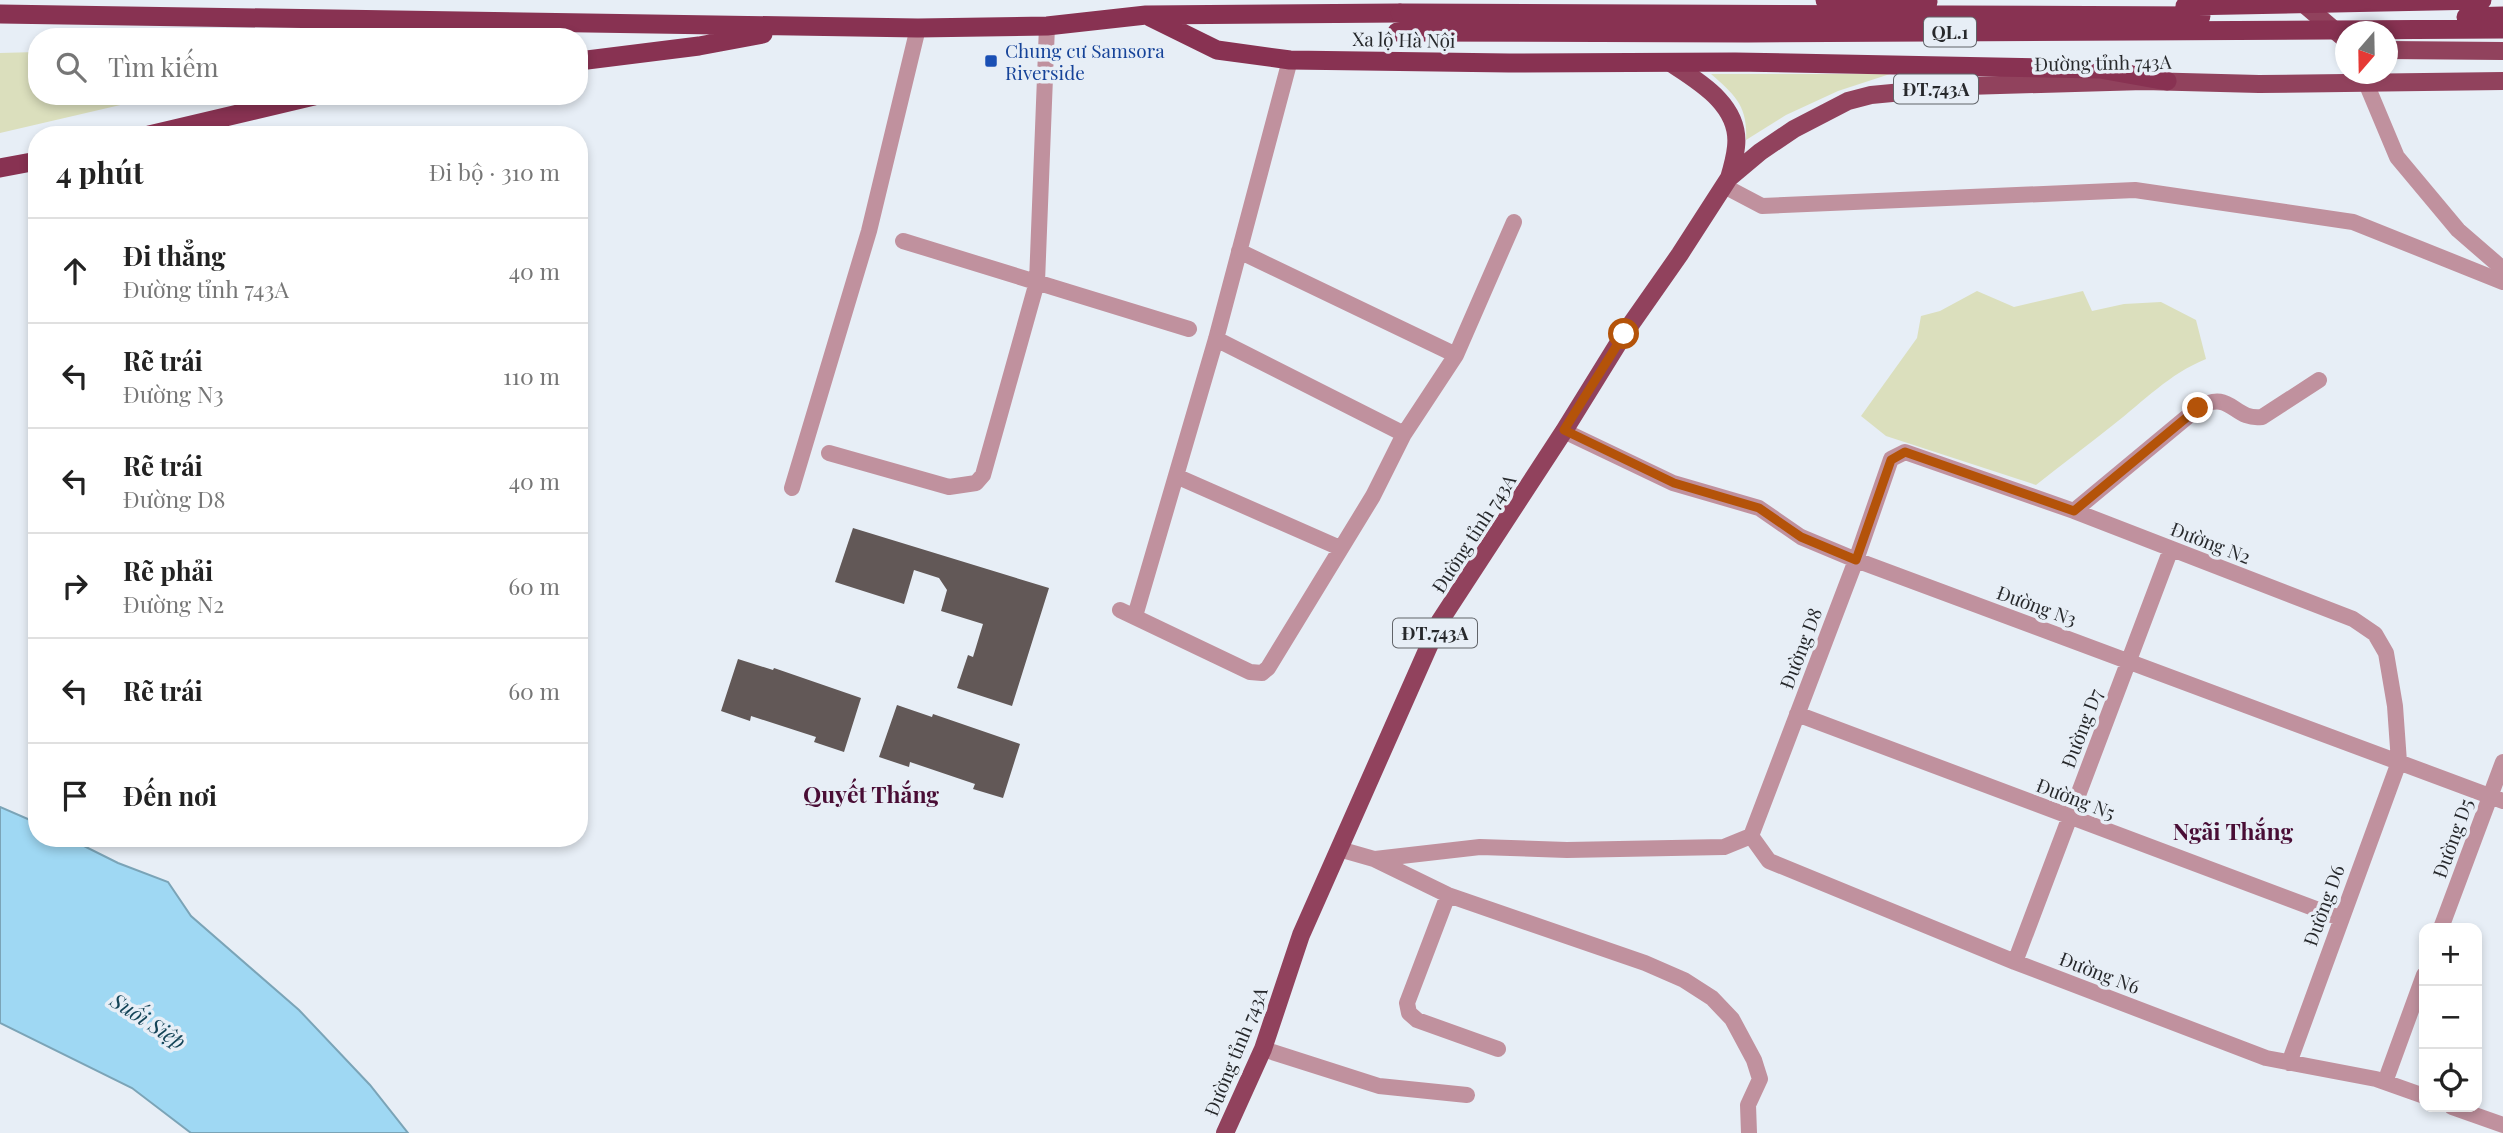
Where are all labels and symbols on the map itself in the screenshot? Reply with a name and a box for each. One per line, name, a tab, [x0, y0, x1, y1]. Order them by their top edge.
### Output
road number: QL.1	[1924, 17, 1976, 46]
north arrow	[2335, 21, 2398, 84]
street label: Xa lộ Hà Nội	[1352, 25, 1456, 53]
place label: Chung cư Samsora Riverside	[1005, 37, 1165, 85]
street label: Đường tỉnh 743A	[2034, 48, 2173, 76]
marker: Chung cư Samsora Riverside	[983, 53, 999, 69]
road number: ĐT.743A	[1894, 74, 1978, 104]
route start	[1608, 318, 1639, 349]
route end	[2182, 392, 2213, 423]
street label: Đường tỉnh 743A	[1425, 468, 1522, 598]
street label: Đường N2	[2167, 515, 2255, 569]
street label: Đường N3	[1994, 579, 2080, 631]
street label: Đường D8	[1773, 604, 1827, 692]
road number: ĐT.743A	[1393, 618, 1477, 648]
street label: Đường D7	[2054, 685, 2108, 771]
street label: Đường N5	[2033, 771, 2119, 825]
district label: Quyết Thắng	[803, 778, 939, 809]
street label: Đường D5	[2426, 795, 2478, 881]
district label: Ngãi Thắng	[2173, 815, 2293, 846]
street label: Đường D6	[2296, 861, 2350, 949]
street label: Đường N6	[2056, 945, 2144, 999]
street label: Đường tỉnh 743A	[1197, 982, 1273, 1119]
water label: Suối Siệp	[105, 985, 192, 1055]

